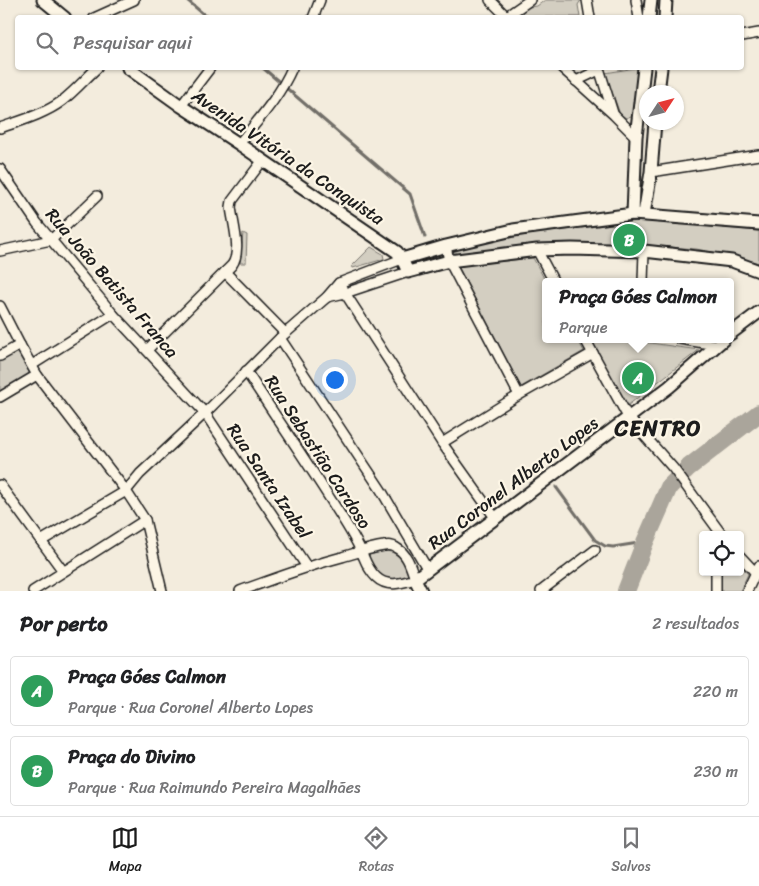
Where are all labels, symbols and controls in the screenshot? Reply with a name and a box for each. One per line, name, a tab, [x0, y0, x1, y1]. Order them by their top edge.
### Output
search box	[15, 15, 744, 70]
text: Pesquisar aqui	[73, 26, 192, 59]
icon: search	[33, 29, 61, 57]
street label: Avenida Vitória da Conquista	[184, 80, 392, 234]
north arrow	[639, 85, 684, 130]
street label: Rua João Batista Franca	[37, 200, 187, 366]
pin: B	[613, 221, 645, 259]
popup	[542, 278, 734, 343]
text: Praça Góes Calmon	[559, 280, 717, 313]
text: Parque	[559, 313, 607, 342]
pin: A	[622, 359, 654, 397]
your location	[322, 367, 348, 393]
street label: Rua Sebastião Cardoso	[256, 368, 380, 536]
street label: Rua Coronel Alberto Lopes	[421, 408, 606, 558]
district label: CENTRO	[613, 409, 702, 448]
street label: Rua Santa Izabel	[218, 416, 320, 546]
map controls	[699, 531, 744, 576]
button: locate	[699, 531, 744, 576]
text: Por perto	[20, 605, 108, 643]
text: 2 resultados	[652, 609, 739, 638]
text: Praça Góes Calmon	[68, 660, 226, 693]
text: A	[32, 677, 42, 706]
text: 220 m	[693, 677, 738, 706]
text: Parque · Rua Coronel Alberto Lopes	[68, 693, 313, 722]
text: Praça do Divino	[68, 740, 196, 773]
text: B	[32, 757, 42, 786]
text: 230 m	[693, 757, 738, 786]
text: Parque · Rua Raimundo Pereira Magalhães	[68, 773, 360, 802]
tab: Mapa	[109, 824, 142, 879]
tab: Rotas	[359, 824, 394, 879]
tab: Salvos	[611, 824, 650, 879]

